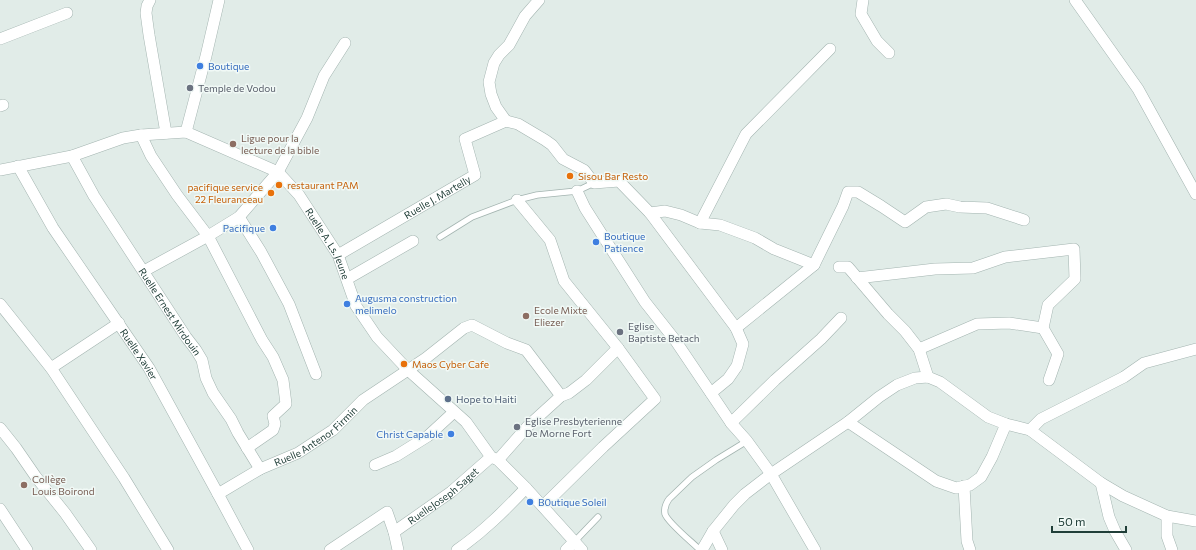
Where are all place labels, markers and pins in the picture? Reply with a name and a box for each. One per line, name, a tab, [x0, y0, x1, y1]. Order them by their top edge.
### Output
place label: Boutique	[208, 60, 249, 72]
marker: Boutique	[195, 61, 205, 71]
place label: Temple de Vodou	[198, 82, 276, 94]
marker: Temple de Vodou	[185, 83, 195, 93]
place label: Ligue pour la lecture de la bible	[241, 132, 319, 156]
marker: Ligue pour la lecture de la bible	[228, 139, 238, 149]
place label: Sisou Bar Resto	[578, 170, 648, 182]
marker: Sisou Bar Resto	[565, 171, 575, 181]
place label: restaurant PAM	[287, 179, 359, 191]
marker: restaurant PAM	[274, 180, 284, 190]
place label: pacifique service 22 Fleuranceau	[187, 181, 263, 205]
marker: pacifique service 22 Fleuranceau	[266, 188, 276, 198]
place label: Pacifique	[223, 222, 265, 234]
marker: Pacifique	[268, 223, 278, 233]
place label: Boutique Patience	[604, 230, 645, 254]
marker: Boutique Patience	[591, 237, 601, 247]
place label: Augusma construction melimelo	[355, 292, 457, 316]
marker: Augusma construction melimelo	[342, 299, 352, 309]
place label: Ecole Mixte Eliezer	[534, 304, 587, 328]
marker: Ecole Mixte Eliezer	[521, 311, 531, 321]
place label: Eglise Baptiste Betach	[628, 320, 700, 344]
marker: Eglise Baptiste Betach	[615, 327, 625, 337]
place label: Maos Cyber Cafe	[412, 358, 489, 370]
marker: Maos Cyber Cafe	[399, 359, 409, 369]
place label: Hope to Haiti	[456, 393, 516, 405]
marker: Hope to Haiti	[443, 394, 453, 404]
place label: Eglise Presbyterienne De Morne Fort	[525, 415, 622, 439]
marker: Eglise Presbyterienne De Morne Fort	[512, 422, 522, 432]
place label: Christ Capable	[376, 428, 443, 440]
marker: Christ Capable	[446, 429, 456, 439]
place label: Collège Louis Boirond	[32, 473, 95, 497]
marker: Collège Louis Boirond	[19, 480, 29, 490]
place label: B0utique Soleil	[538, 496, 607, 508]
marker: B0utique Soleil	[525, 497, 535, 507]

